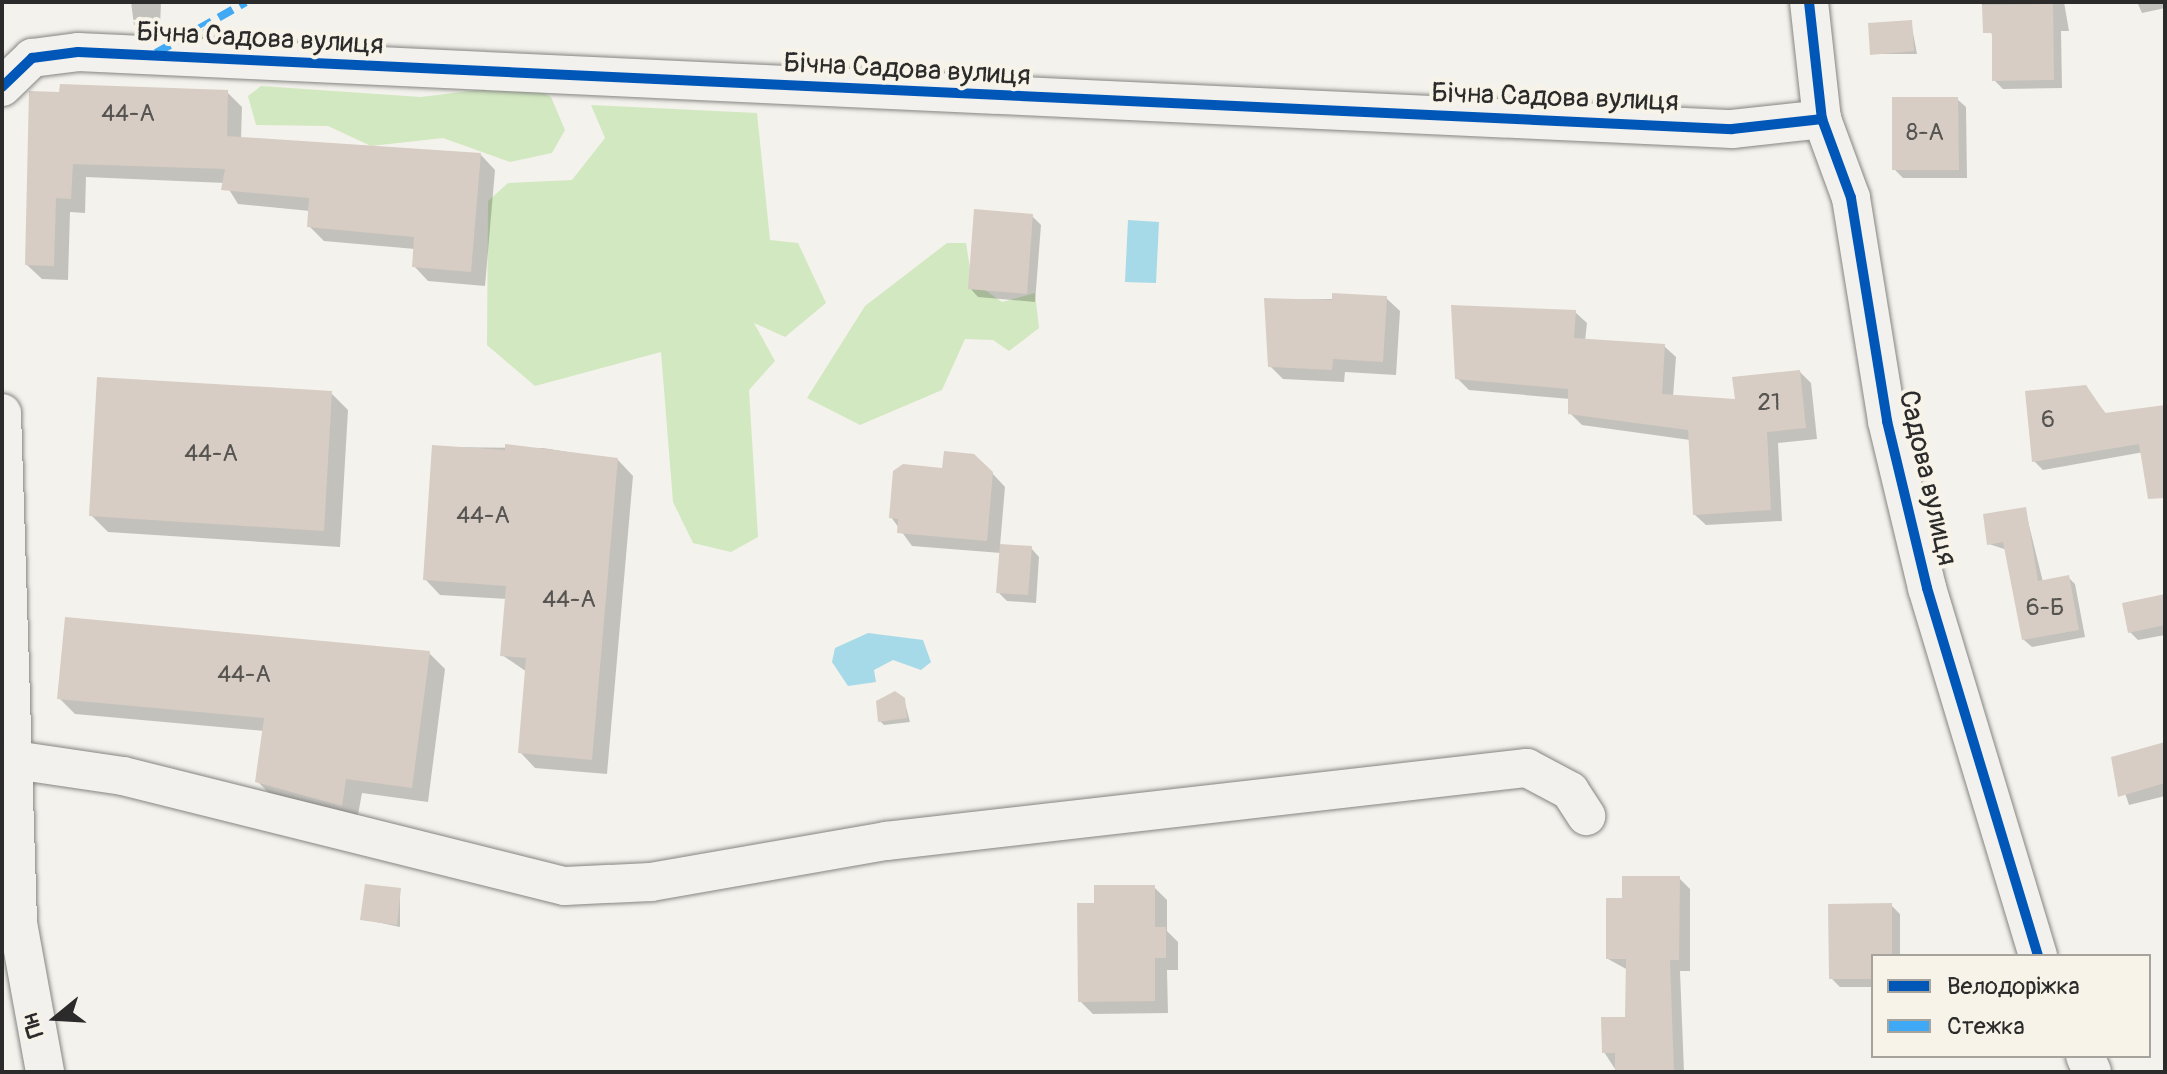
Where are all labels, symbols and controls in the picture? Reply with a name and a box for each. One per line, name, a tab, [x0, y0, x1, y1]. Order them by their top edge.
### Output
street label: Бічна Садова вулиця	[135, 16, 385, 62]
street label: Бічна Садова вулиця	[782, 47, 1032, 93]
street label: Бічна Садова вулиця	[1431, 77, 1679, 119]
house number: 44-А	[101, 100, 155, 128]
house number: 8-А	[1906, 119, 1944, 147]
street label: Садова вулиця	[1891, 387, 1963, 569]
house number: 21	[1758, 389, 1780, 417]
house number: 6	[2041, 406, 2055, 434]
house number: 44-А	[184, 440, 238, 468]
house number: 44-А	[456, 502, 510, 530]
house number: 44-А	[542, 586, 596, 614]
house number: 6-Б	[2026, 594, 2064, 622]
house number: 44-А	[217, 661, 271, 689]
legend	[1871, 954, 2151, 1058]
text: Велодоріжка	[1947, 972, 2080, 1001]
north arrow	[16, 978, 96, 1058]
text: Пн	[16, 1010, 50, 1041]
text: Стежка	[1947, 1012, 2025, 1041]

